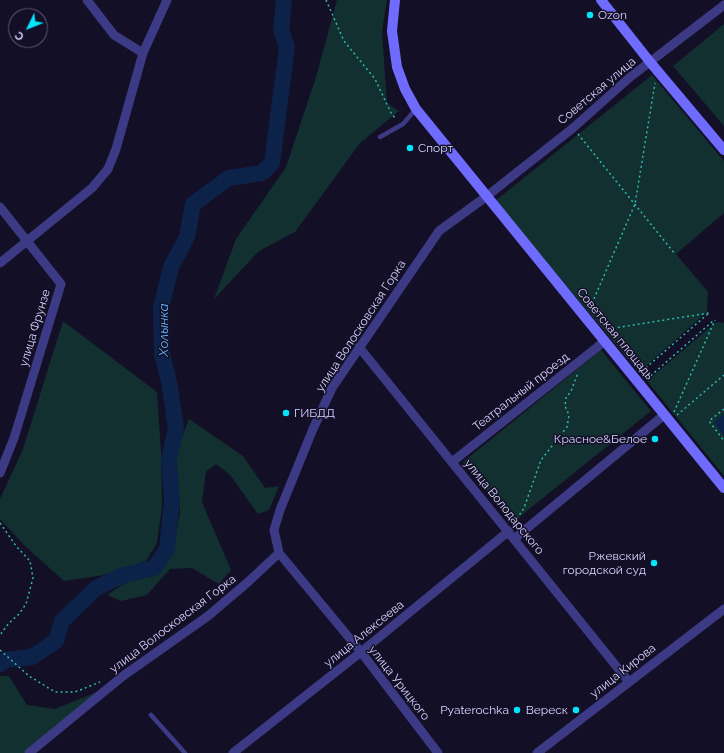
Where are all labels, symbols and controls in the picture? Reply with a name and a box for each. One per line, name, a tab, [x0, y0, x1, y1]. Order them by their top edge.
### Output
north arrow	[8, 8, 48, 48]
place label: Ozon	[598, 8, 627, 22]
marker: Ozon	[585, 10, 595, 20]
text: С	[12, 29, 27, 43]
street label: Советская улица	[555, 54, 639, 128]
place label: Спорт	[418, 141, 453, 155]
marker: Спорт	[405, 143, 415, 153]
street label: улица Волосковская Горка	[313, 257, 409, 395]
street label: Советская площадь	[574, 285, 656, 383]
street label: улица Фрунзе	[16, 288, 54, 368]
water label: Холынка	[156, 304, 172, 356]
street label: Театральный проезд	[470, 350, 572, 434]
place label: ГИБДД	[294, 406, 335, 420]
marker: ГИБДД	[281, 408, 291, 418]
place label: Красное&Белое	[554, 432, 647, 446]
marker: Красное&Белое	[650, 434, 660, 444]
street label: улица Володарского	[461, 456, 547, 558]
place label: Ржевский городской суд	[563, 549, 646, 577]
marker: Ржевский городской суд	[649, 558, 659, 568]
street label: улица Волосковская Горка	[107, 572, 239, 676]
street label: улица Алексеева	[321, 597, 407, 671]
street label: улица Кирова	[587, 641, 659, 701]
street label: улица Урицкого	[365, 643, 433, 723]
place label: Pyaterochka	[440, 703, 509, 717]
place label: Вереск	[526, 703, 568, 717]
marker: Pyaterochka	[512, 705, 522, 715]
marker: Вереск	[571, 705, 581, 715]

